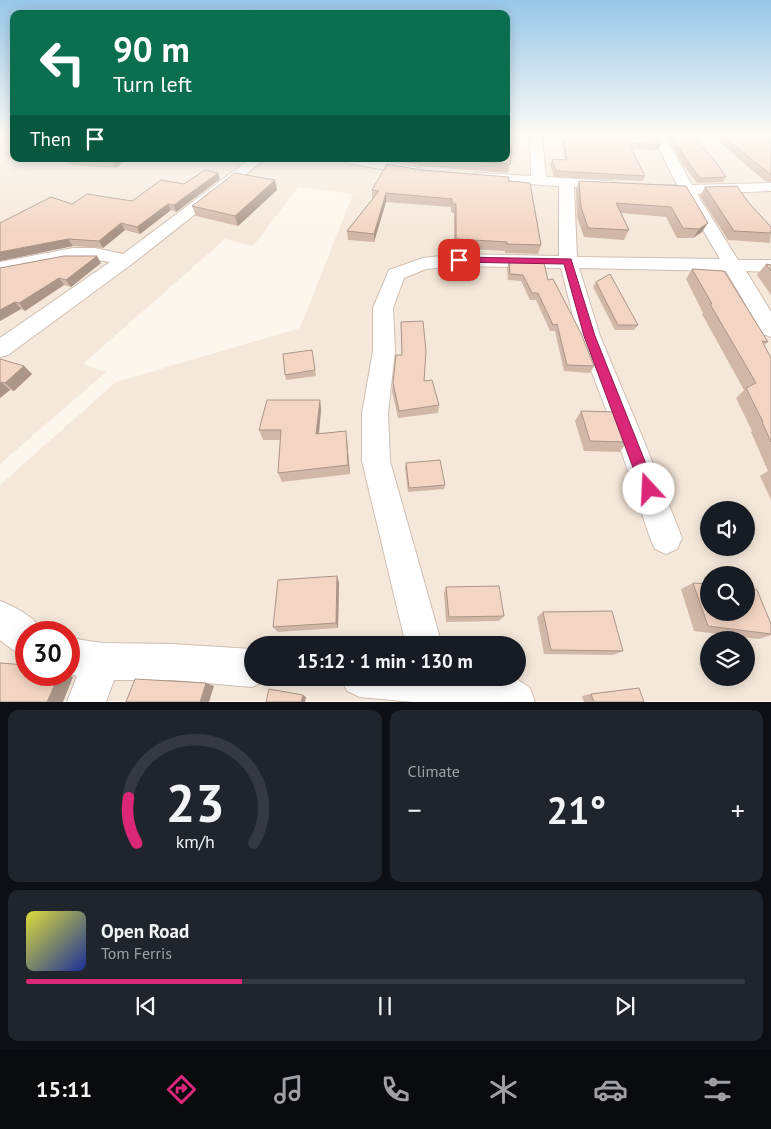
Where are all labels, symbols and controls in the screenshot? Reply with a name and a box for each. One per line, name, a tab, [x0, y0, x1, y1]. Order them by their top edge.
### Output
text: 90 m	[113, 26, 190, 72]
icon: left	[30, 30, 95, 95]
text: Turn left	[113, 70, 192, 98]
icon: arrive	[81, 125, 109, 153]
text: Then	[30, 127, 71, 151]
pin	[438, 239, 480, 281]
icon: arrive	[445, 246, 473, 274]
position arrow	[622, 462, 674, 514]
map controls	[700, 501, 755, 686]
button: sound	[700, 501, 755, 556]
button: search	[700, 566, 755, 621]
speed limit sign: 30	[15, 621, 80, 686]
button: layers	[700, 631, 755, 686]
text: 15:12 · 1 min · 130 m	[297, 649, 473, 673]
text: Climate	[408, 761, 460, 781]
text: 23	[165, 769, 224, 836]
text: 21°	[546, 785, 606, 834]
text: −	[408, 791, 422, 828]
text: +	[731, 791, 745, 828]
text: km/h	[175, 830, 214, 853]
text: Open Road	[101, 919, 189, 943]
text: Tom Ferris	[101, 943, 172, 963]
icon: previous	[132, 992, 160, 1020]
icon: pause	[371, 992, 399, 1020]
icon: next	[611, 992, 639, 1020]
icon: directions	[164, 1072, 199, 1107]
icon: music	[271, 1072, 306, 1107]
icon: phone	[378, 1072, 413, 1107]
icon: climate	[486, 1072, 521, 1107]
icon: car	[593, 1072, 628, 1107]
icon: filters	[700, 1072, 735, 1107]
text: 15:11	[36, 1075, 92, 1103]

